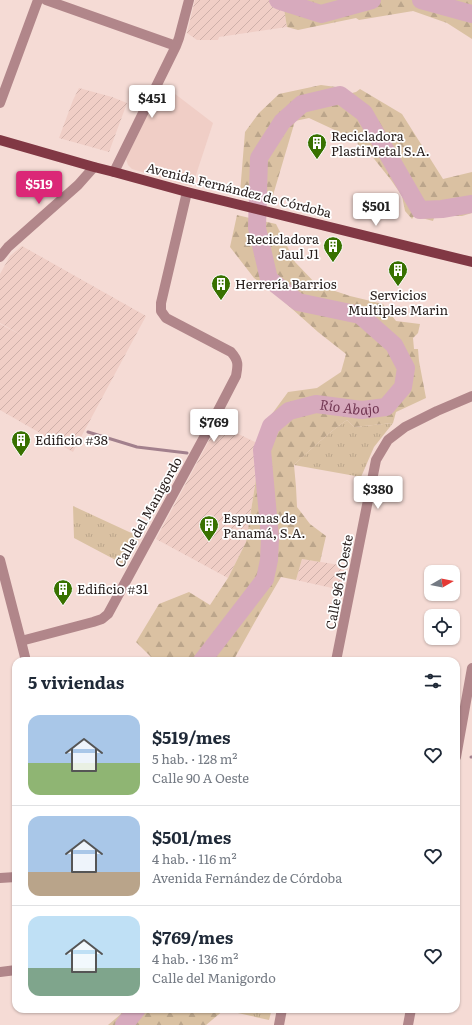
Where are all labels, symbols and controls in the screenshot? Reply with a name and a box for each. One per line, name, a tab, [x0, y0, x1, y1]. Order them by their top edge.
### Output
pin: $451	[128, 85, 176, 119]
text: $451	[138, 88, 166, 107]
place label: Recicladora PlastiMetal S.A.	[331, 126, 430, 160]
building icon: Recicladora PlastiMetal S.A.	[306, 132, 328, 160]
street label: Avenida Fernández de Córdoba	[145, 157, 334, 222]
pin: $519	[15, 171, 63, 205]
text: $519	[25, 174, 53, 193]
pin: $501	[352, 193, 400, 227]
text: $501	[362, 196, 390, 215]
place label: Recicladora Jaul J1	[246, 229, 319, 263]
building icon: Recicladora Jaul J1	[322, 235, 344, 263]
building icon: Servicios Multiples Marin	[387, 259, 409, 287]
building icon: Herrería Barrios	[210, 273, 232, 301]
place label: Herrería Barrios	[235, 274, 337, 293]
place label: Servicios Multiples Marin	[348, 285, 449, 319]
water label: Río Abajo	[318, 394, 381, 419]
pin: $769	[190, 409, 238, 443]
text: $769	[199, 412, 229, 431]
building icon: Edificio #38	[10, 429, 32, 457]
place label: Edificio #38	[35, 430, 108, 449]
street label: Calle del Manigordo	[109, 453, 186, 570]
pin: $380	[354, 476, 402, 510]
text: $380	[363, 479, 393, 498]
place label: Espumas de Panamá, S.A.	[223, 508, 306, 542]
building icon: Espumas de Panamá, S.A.	[198, 514, 220, 542]
street label: Calle 96 A Oeste	[320, 532, 357, 631]
north arrow	[424, 565, 460, 601]
map controls	[424, 565, 460, 645]
building icon: Edificio #31	[52, 578, 74, 606]
place label: Edificio #31	[77, 579, 148, 598]
button: locate	[424, 609, 460, 645]
text: 5 viviendas	[28, 669, 124, 694]
icon: filters	[422, 670, 444, 692]
text: $519/mes	[152, 724, 231, 749]
icon: home	[60, 731, 108, 779]
icon: heart	[422, 744, 444, 766]
text: 5 hab. · 128 m²	[152, 749, 237, 768]
text: Calle 90 A Oeste	[152, 768, 249, 787]
text: $501/mes	[152, 824, 231, 849]
icon: home	[60, 832, 108, 880]
icon: heart	[422, 845, 444, 867]
text: 4 hab. · 116 m²	[152, 849, 237, 868]
text: Avenida Fernández de Córdoba	[152, 868, 342, 887]
text: $769/mes	[152, 924, 233, 949]
icon: home	[60, 932, 108, 980]
icon: heart	[422, 945, 444, 967]
text: 4 hab. · 136 m²	[152, 949, 238, 968]
text: Calle del Manigordo	[152, 968, 276, 987]

